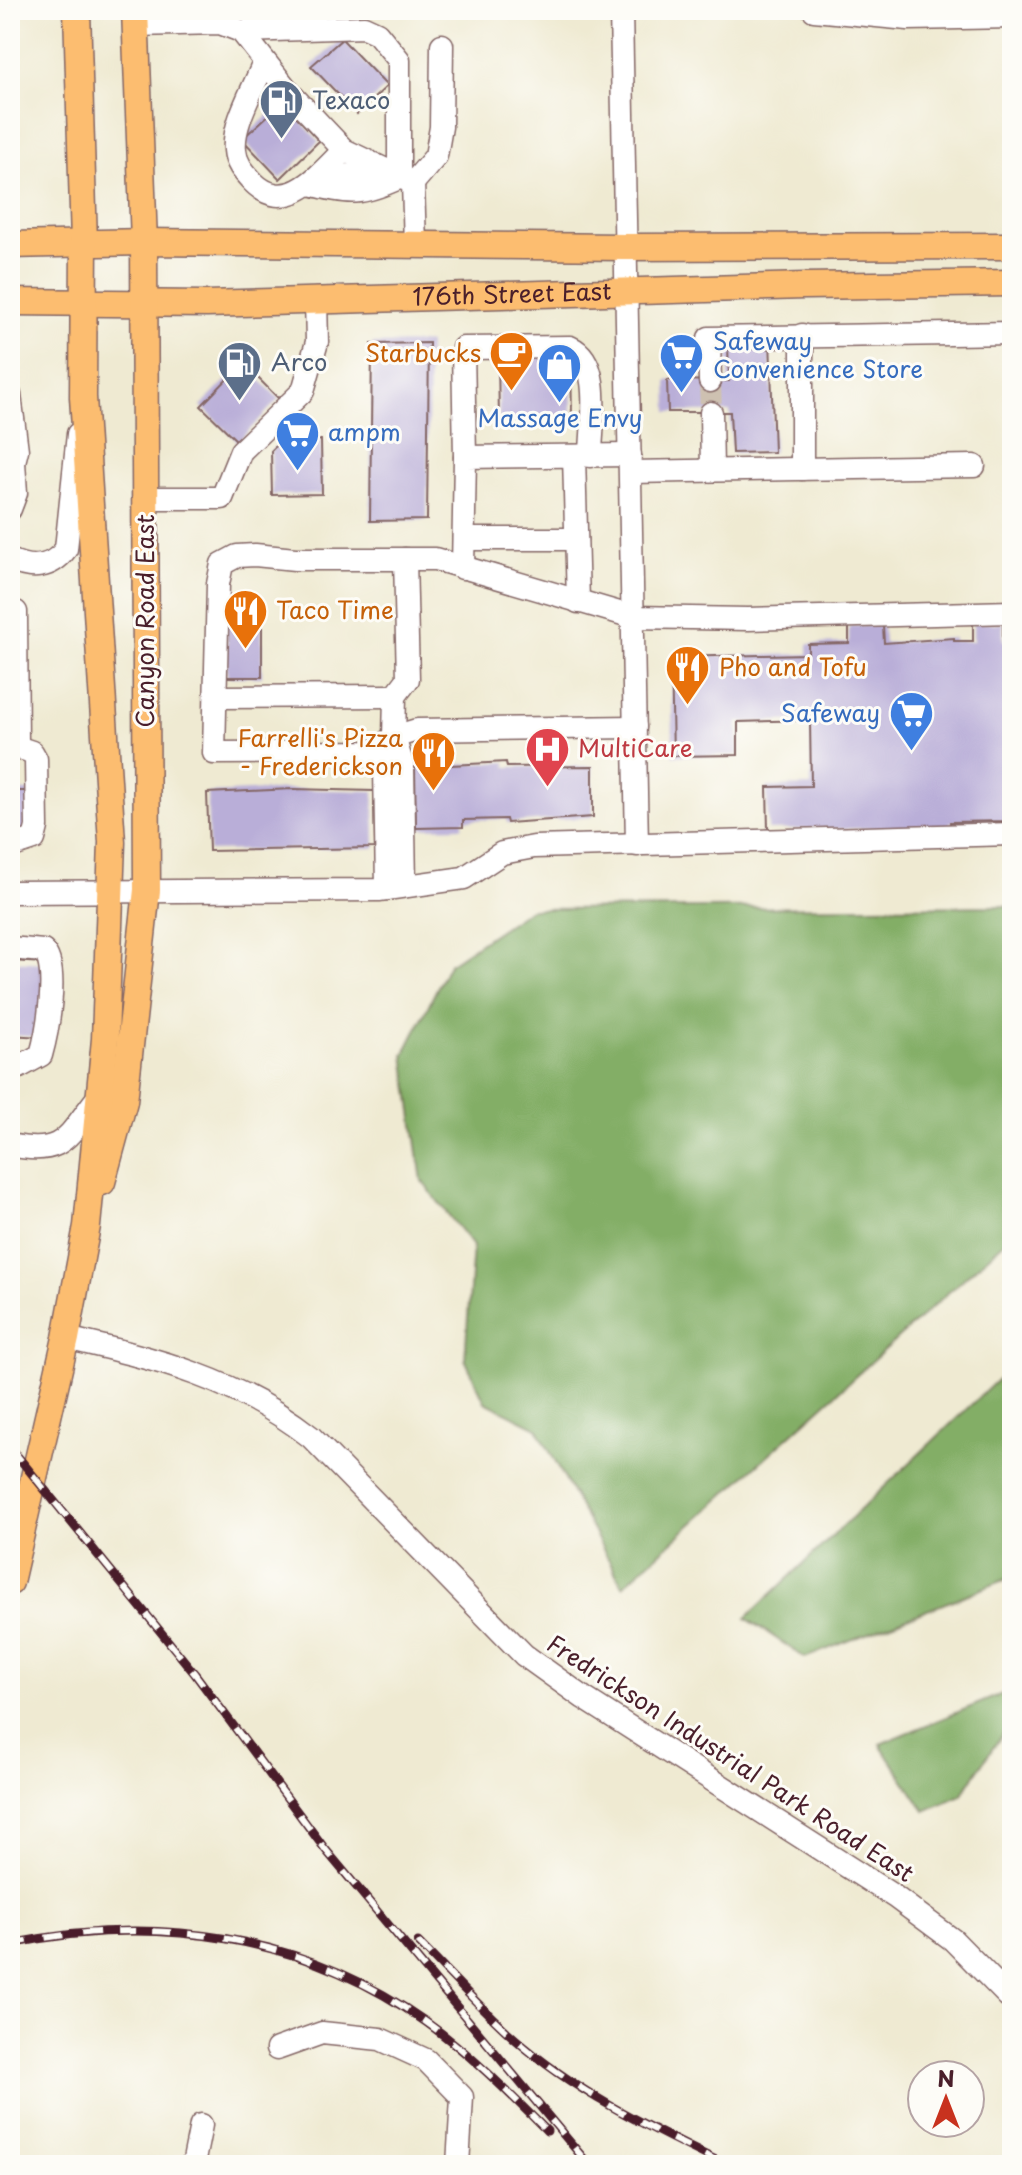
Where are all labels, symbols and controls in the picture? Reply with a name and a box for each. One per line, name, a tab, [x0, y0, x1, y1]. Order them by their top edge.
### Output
fuel station icon: Texaco	[257, 77, 305, 140]
place label: Texaco	[312, 81, 390, 117]
street label: 176th Street East	[412, 272, 612, 314]
place label: Safeway Convenience Store	[713, 322, 923, 386]
cafe icon: Starbucks	[488, 330, 536, 393]
supermarket icon: Safeway Convenience Store	[658, 332, 706, 395]
place label: Starbucks	[365, 334, 481, 370]
fuel station icon: Arco	[216, 339, 264, 402]
shop icon: Massage Envy	[536, 341, 584, 404]
place label: Arco	[271, 343, 327, 379]
place label: Massage Envy	[477, 399, 643, 435]
supermarket icon: ampm	[273, 409, 321, 472]
place label: ampm	[328, 413, 401, 449]
street label: Canyon Road East	[126, 514, 162, 728]
restaurant icon: Taco Time	[221, 587, 269, 650]
place label: Taco Time	[276, 591, 394, 627]
restaurant icon: Pho and Tofu	[664, 644, 712, 707]
place label: Pho and Tofu	[719, 648, 867, 684]
supermarket icon: Safeway	[887, 690, 935, 753]
place label: Safeway	[781, 694, 880, 730]
place label: Farrelli's Pizza - Frederickson	[237, 719, 403, 783]
hospital icon: MultiCare	[523, 725, 571, 788]
restaurant icon: Farrelli's Pizza - Frederickson	[410, 729, 458, 792]
place label: MultiCare	[578, 729, 692, 765]
street label: Fredrickson Industrial Park Road East	[540, 1625, 922, 1890]
north arrow	[906, 2059, 986, 2139]
text: N	[937, 2061, 955, 2094]

